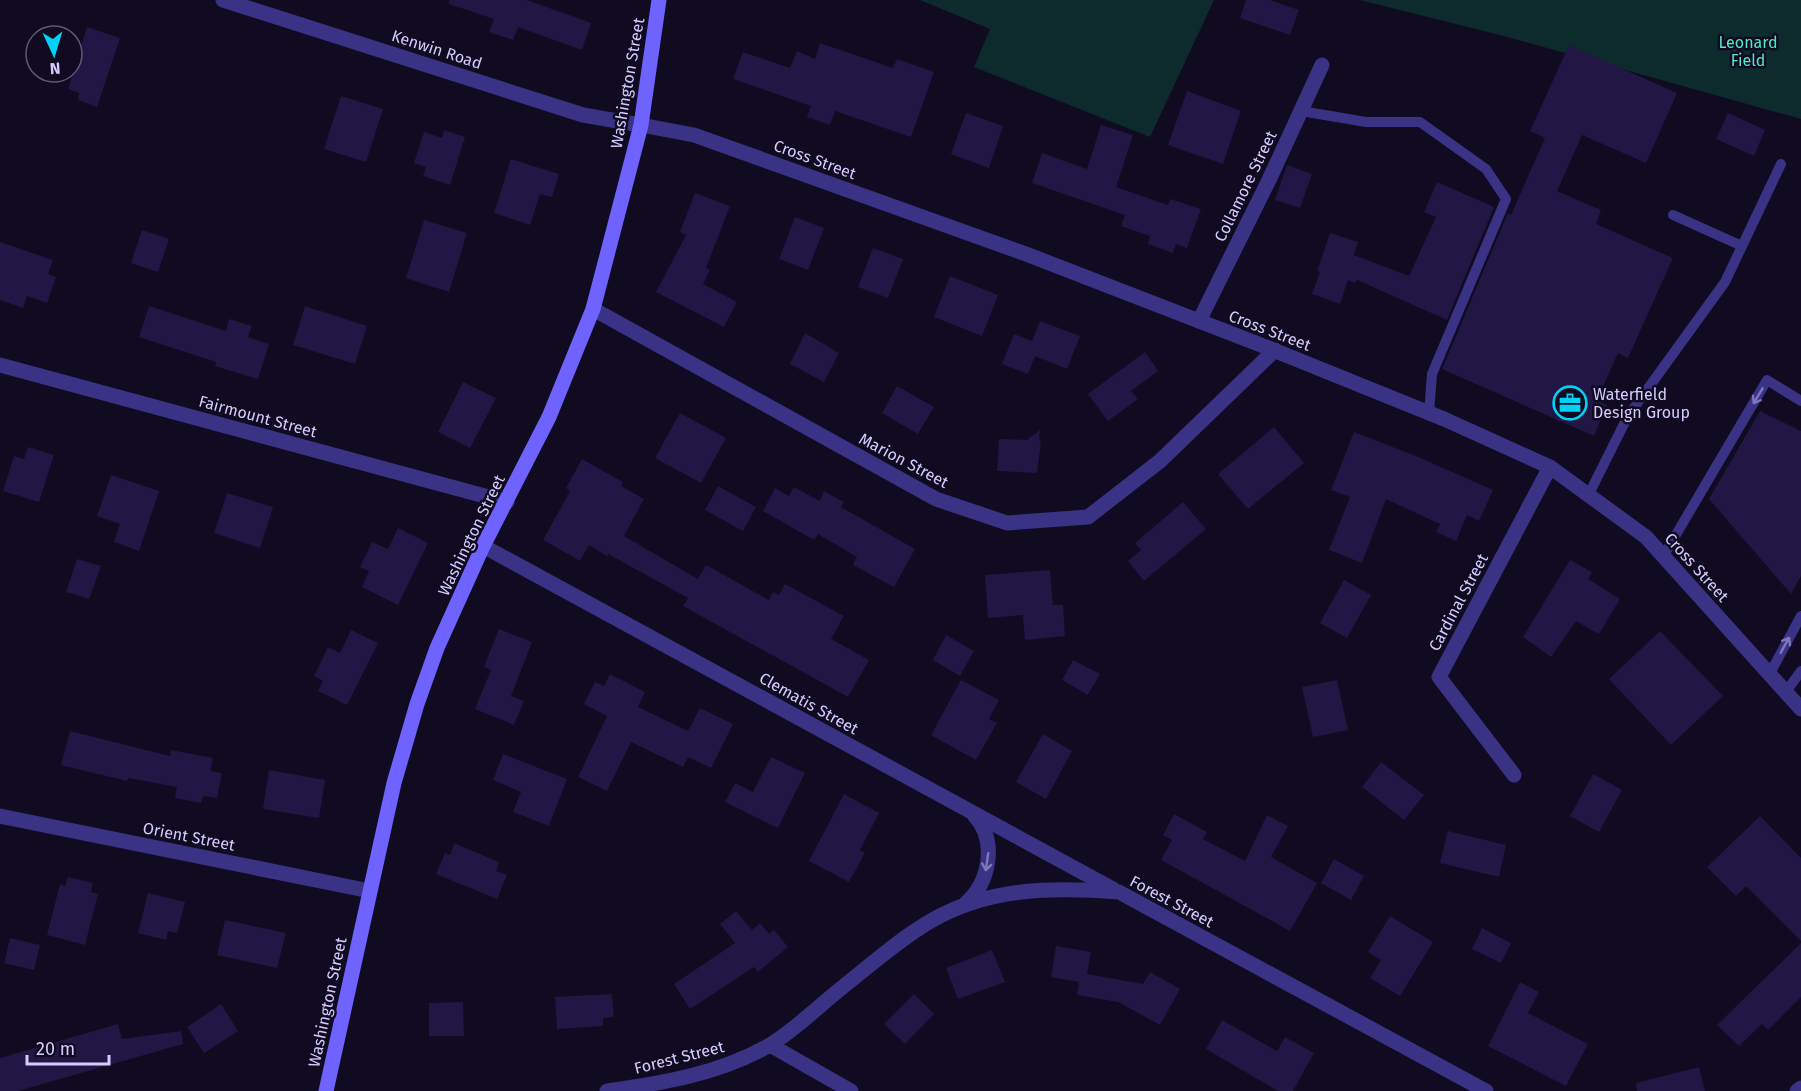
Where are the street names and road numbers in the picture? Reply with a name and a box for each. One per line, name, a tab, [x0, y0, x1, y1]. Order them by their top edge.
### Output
street label: Washington Street	[607, 16, 648, 150]
street label: Kenwin Road	[389, 26, 484, 73]
street label: Collamore Street	[1210, 127, 1281, 245]
street label: Cross Street	[771, 136, 859, 183]
street label: Cross Street	[1226, 306, 1314, 355]
street label: Fairmount Street	[197, 392, 319, 441]
street label: Marion Street	[856, 429, 952, 492]
street label: Washington Street	[434, 471, 509, 599]
street label: Cross Street	[1661, 529, 1733, 606]
street label: Cardinal Street	[1425, 550, 1492, 654]
street label: Clematis Street	[756, 668, 862, 739]
street label: Orient Street	[141, 818, 237, 855]
street label: Forest Street	[1127, 871, 1217, 932]
street label: Washington Street	[304, 935, 351, 1069]
street label: Forest Street	[632, 1037, 726, 1078]

